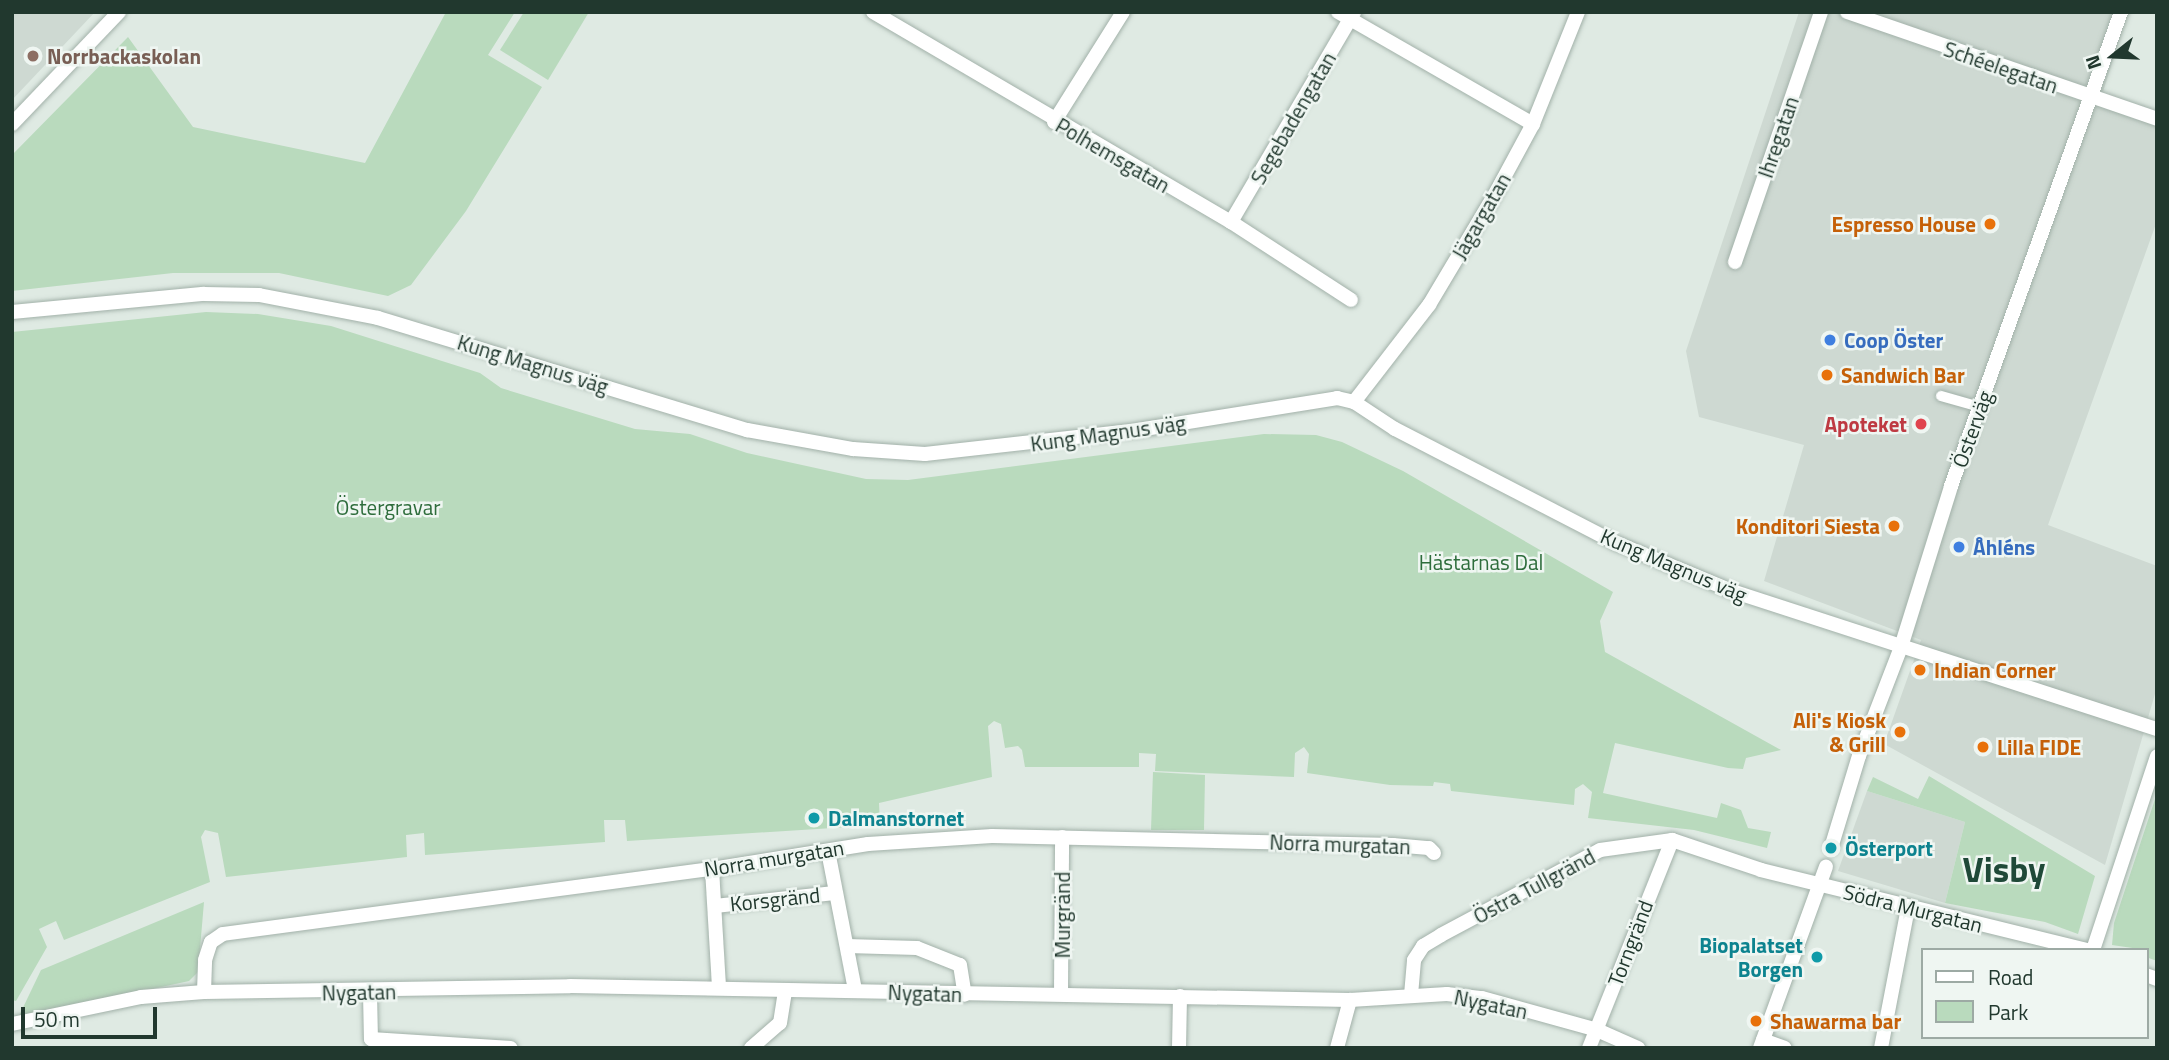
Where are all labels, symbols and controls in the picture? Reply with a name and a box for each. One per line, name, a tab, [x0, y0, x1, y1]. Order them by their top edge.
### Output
north arrow	[2078, 21, 2148, 91]
street label: Schéelegatan	[1941, 36, 2061, 98]
place label: Norrbackaskolan	[47, 43, 201, 69]
street label: Segebadengatan	[1245, 47, 1341, 189]
marker: Norrbackaskolan	[25, 48, 41, 64]
text: N	[2077, 52, 2108, 73]
street label: Ihregatan	[1752, 93, 1804, 181]
street label: Polhemsgatan	[1051, 112, 1175, 198]
street label: Jägargatan	[1446, 168, 1516, 264]
place label: Espresso House	[1831, 211, 1976, 237]
marker: Espresso House	[1982, 216, 1998, 232]
place label: Coop Öster	[1844, 327, 1943, 353]
street label: Kung Magnus väg	[454, 329, 612, 399]
marker: Coop Öster	[1822, 332, 1838, 348]
place label: Sandwich Bar	[1841, 362, 1965, 388]
marker: Sandwich Bar	[1819, 367, 1835, 383]
street label: Österväg	[1946, 387, 1998, 471]
street label: Kung Magnus väg	[1029, 410, 1187, 456]
place label: Apoteket	[1824, 411, 1907, 437]
marker: Apoteket	[1913, 416, 1929, 432]
park label: Östergravar	[336, 494, 440, 520]
place label: Konditori Siesta	[1736, 513, 1880, 539]
marker: Konditori Siesta	[1886, 518, 1902, 534]
street label: Kung Magnus väg	[1597, 523, 1751, 607]
place label: Åhléns	[1973, 534, 2035, 560]
marker: Åhléns	[1951, 539, 1967, 555]
park label: Hästarnas Dal	[1419, 549, 1543, 575]
place label: Indian Corner	[1934, 657, 2056, 683]
marker: Indian Corner	[1912, 662, 1928, 678]
place label: Ali's Kiosk & Grill	[1793, 707, 1886, 757]
marker: Ali's Kiosk & Grill	[1892, 724, 1908, 740]
place label: Lilla FIDE	[1997, 734, 2081, 760]
marker: Lilla FIDE	[1975, 739, 1991, 755]
place label: Dalmanstornet	[828, 805, 964, 831]
marker: Dalmanstornet	[806, 810, 822, 826]
street label: Norra murgatan	[1269, 829, 1411, 859]
street label: Norra murgatan	[702, 835, 846, 881]
place label: Österport	[1845, 835, 1933, 861]
marker: Österport	[1823, 840, 1839, 856]
street label: Östra Tullgränd	[1469, 843, 1599, 929]
district label: Visby	[1963, 848, 2045, 890]
street label: Murgränd	[1049, 872, 1075, 958]
street label: Södra Murgatan	[1841, 879, 1985, 937]
street label: Korsgränd	[729, 882, 821, 916]
street label: Torngränd	[1602, 897, 1658, 989]
place label: Biopalatset Borgen	[1699, 932, 1803, 982]
legend	[1920, 948, 2148, 1039]
marker: Biopalatset Borgen	[1809, 949, 1825, 965]
text: Road	[1988, 961, 2033, 993]
street label: Nygatan	[321, 979, 397, 1005]
street label: Nygatan	[887, 979, 963, 1007]
street label: Nygatan	[1452, 984, 1530, 1024]
scale bar	[24, 993, 161, 1038]
text: Park	[1988, 996, 2028, 1028]
text: 50 m	[34, 1003, 80, 1035]
place label: Shawarma bar	[1770, 1008, 1901, 1034]
marker: Shawarma bar	[1748, 1013, 1764, 1029]

